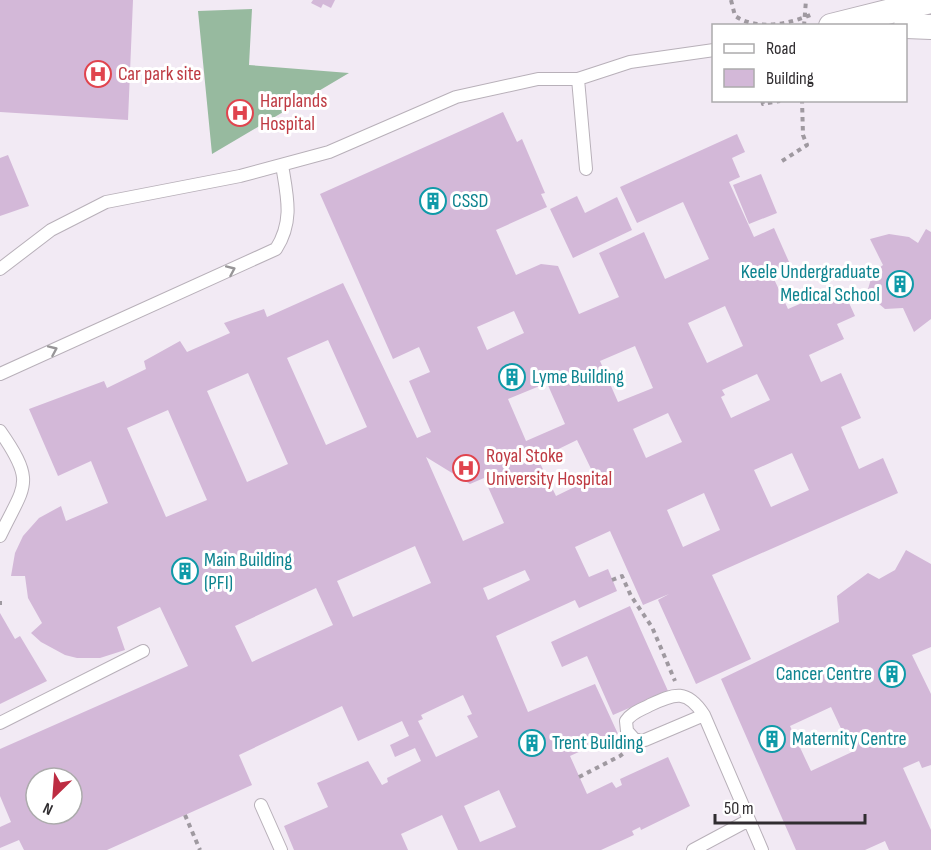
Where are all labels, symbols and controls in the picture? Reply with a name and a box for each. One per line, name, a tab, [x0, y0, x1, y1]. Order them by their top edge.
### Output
legend	[712, 24, 907, 102]
text: Road	[766, 38, 796, 59]
hospital icon: Car park site	[83, 59, 113, 89]
place label: Car park site	[118, 62, 201, 86]
text: Building	[766, 68, 814, 89]
place label: Harplands Hospital	[260, 89, 327, 136]
hospital icon: Harplands Hospital	[225, 98, 255, 128]
building icon: CSSD	[418, 186, 448, 216]
place label: CSSD	[452, 189, 488, 213]
place label: Keele Undergraduate Medical School	[741, 260, 880, 307]
one-way arrow	[225, 265, 236, 277]
building icon: Keele Undergraduate Medical School	[885, 269, 915, 299]
one-way arrow	[47, 345, 58, 357]
building icon: Lyme Building	[497, 362, 527, 392]
place label: Lyme Building	[532, 365, 624, 389]
place label: Royal Stoke University Hospital	[486, 444, 612, 491]
hospital icon: Royal Stoke University Hospital	[451, 453, 481, 483]
place label: Main Building (PFI)	[204, 548, 292, 595]
building icon: Main Building (PFI)	[170, 556, 200, 586]
building icon: Cancer Centre	[877, 659, 907, 689]
place label: Cancer Centre	[776, 662, 872, 686]
building icon: Maternity Centre	[757, 724, 787, 754]
place label: Maternity Centre	[792, 727, 906, 751]
building icon: Trent Building	[517, 728, 547, 758]
place label: Trent Building	[552, 731, 643, 755]
north arrow	[24, 766, 84, 826]
scale bar	[715, 787, 865, 825]
text: N	[40, 798, 56, 819]
text: 50 m	[724, 798, 754, 819]

